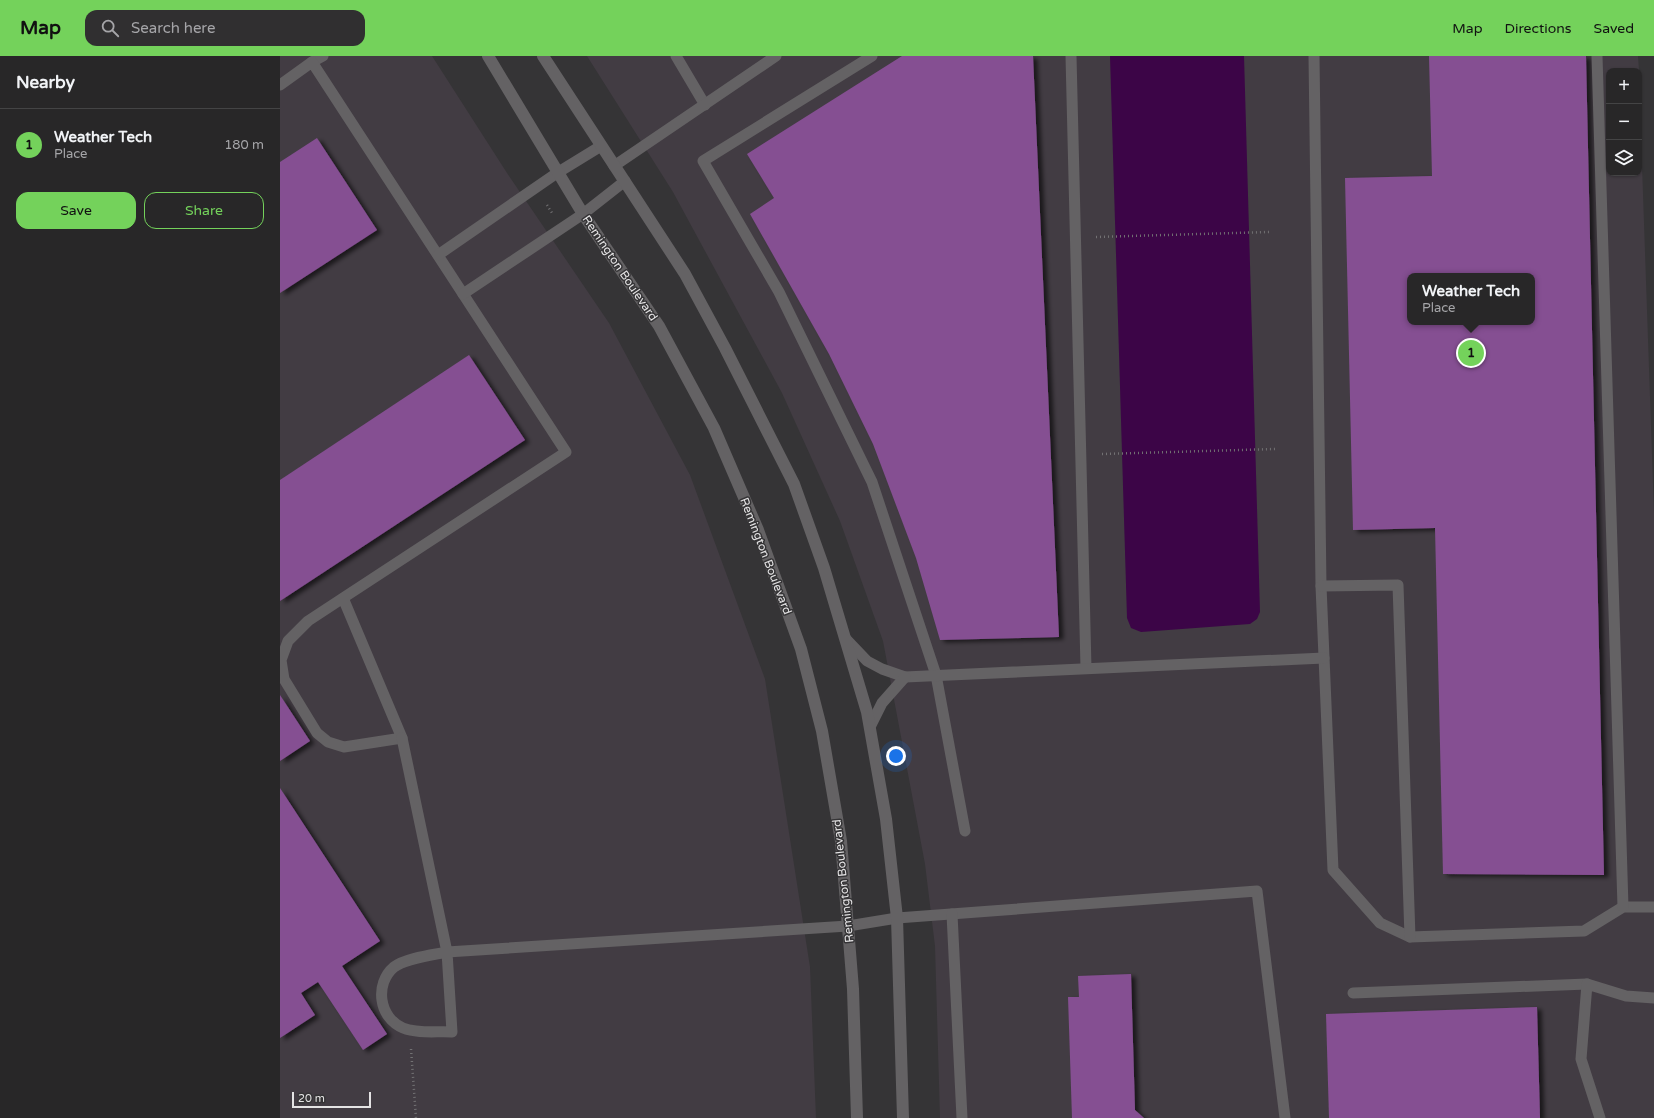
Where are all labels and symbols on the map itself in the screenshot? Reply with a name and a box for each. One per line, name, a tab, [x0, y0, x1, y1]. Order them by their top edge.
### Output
street label: Remington Boulevard	[580, 213, 660, 323]
pin: 1	[1458, 338, 1484, 368]
street label: Remington Boulevard	[737, 496, 795, 616]
your location	[886, 746, 906, 766]
street label: Remington Boulevard	[830, 819, 856, 943]
scale bar	[292, 1090, 371, 1109]

